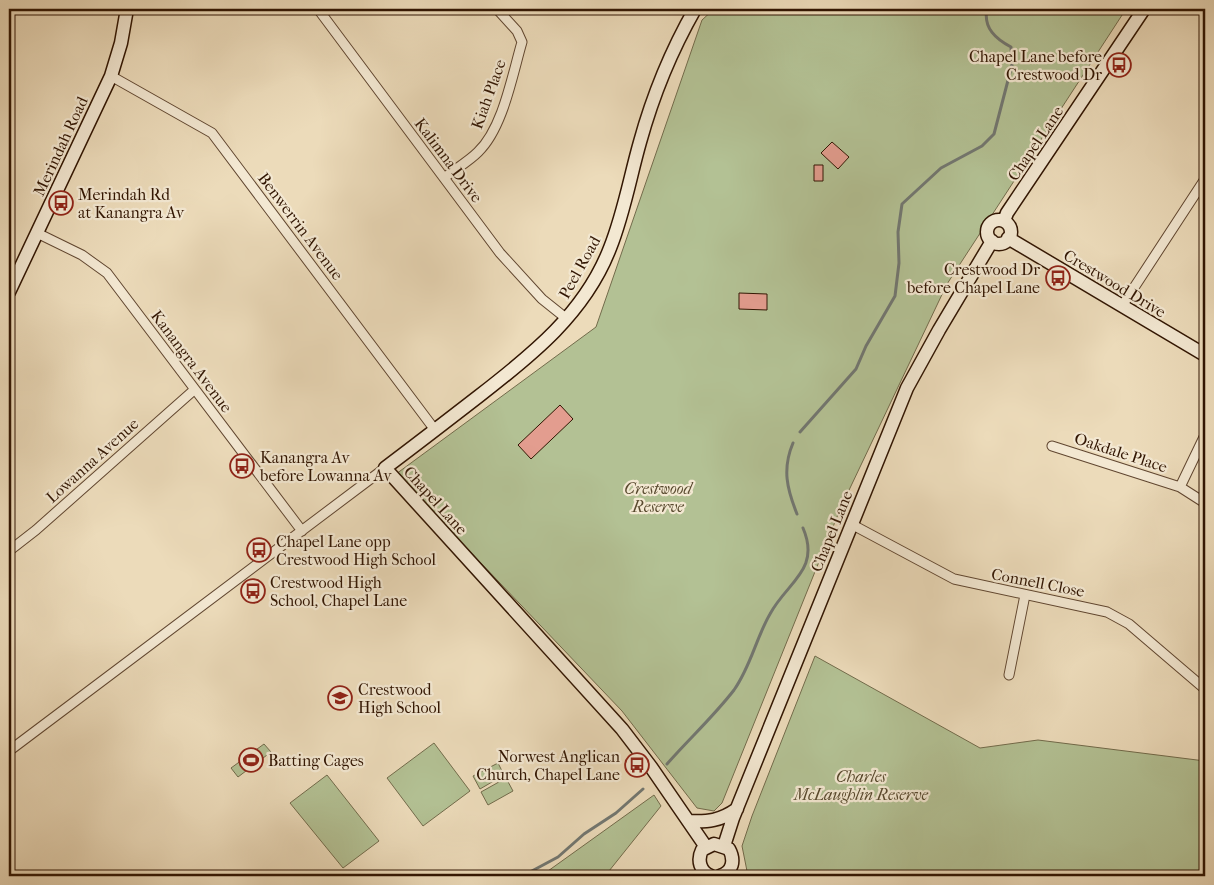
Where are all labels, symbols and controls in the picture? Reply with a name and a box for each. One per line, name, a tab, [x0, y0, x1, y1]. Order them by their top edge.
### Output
place label: Chapel Lane before Crestwood Dr	[969, 47, 1102, 84]
bus stop icon: Chapel Lane before Crestwood Dr	[1106, 52, 1132, 78]
street label: Kiah Place	[467, 57, 510, 132]
street label: Merindah Road	[29, 93, 92, 199]
street label: Chapel Lane	[1004, 102, 1067, 184]
street label: Kalimna Drive	[411, 114, 487, 206]
street label: Benwerrin Avenue	[254, 169, 347, 284]
place label: Merindah Rd at Kanangra Av	[78, 185, 185, 222]
bus stop icon: Merindah Rd at Kanangra Av	[48, 190, 74, 216]
street label: Peel Road	[555, 232, 604, 302]
street label: Crestwood Drive	[1060, 245, 1169, 321]
place label: Crestwood Dr before Chapel Lane	[906, 260, 1040, 297]
bus stop icon: Crestwood Dr before Chapel Lane	[1045, 265, 1071, 291]
street label: Kanangra Avenue	[147, 306, 236, 416]
street label: Lowanna Avenue	[42, 414, 142, 507]
street label: Oakdale Place	[1072, 429, 1170, 476]
place label: Kanangra Av before Lowanna Av	[259, 448, 392, 485]
bus stop icon: Kanangra Av before Lowanna Av	[229, 453, 255, 479]
street label: Chapel Lane	[400, 462, 471, 539]
park label: Crestwood Reserve	[624, 479, 694, 516]
street label: Chapel Lane	[807, 488, 856, 575]
place label: Chapel Lane opp Crestwood High School	[276, 532, 436, 569]
bus stop icon: Chapel Lane opp Crestwood High School	[246, 537, 272, 563]
street label: Connell Close	[990, 564, 1086, 601]
place label: Crestwood High School, Chapel Lane	[270, 573, 407, 610]
bus stop icon: Crestwood High School, Chapel Lane	[240, 578, 266, 604]
place label: Crestwood High School	[358, 680, 442, 717]
school or university icon: Crestwood High School	[327, 685, 353, 711]
sports icon: Batting Cages	[238, 747, 264, 773]
place label: Norwest Anglican Church, Chapel Lane	[476, 747, 621, 784]
place label: Batting Cages	[268, 751, 364, 770]
bus stop icon: Norwest Anglican Church, Chapel Lane	[624, 752, 650, 778]
park label: Charles McLaughlin Reserve	[793, 767, 929, 804]

